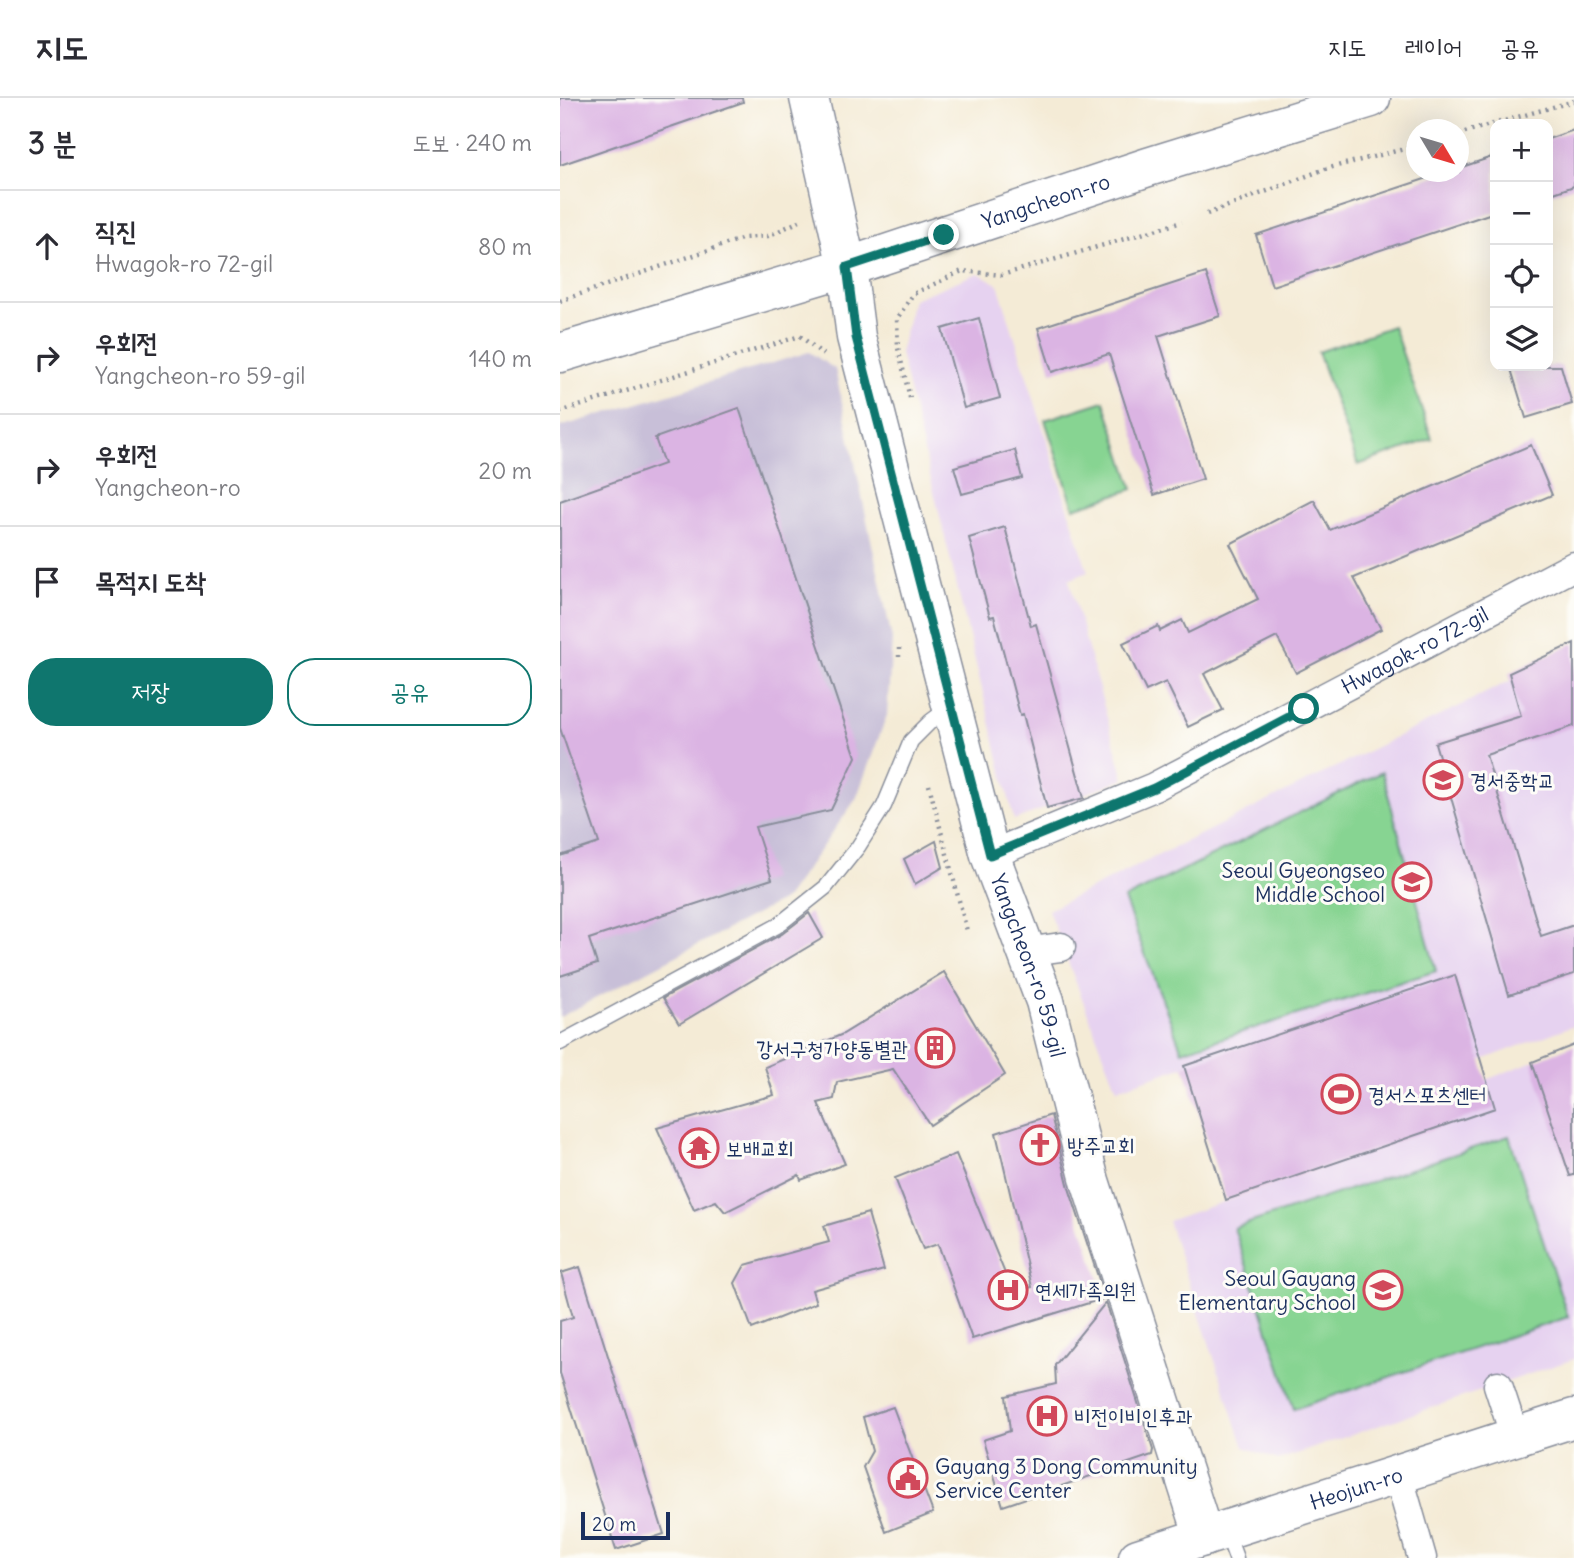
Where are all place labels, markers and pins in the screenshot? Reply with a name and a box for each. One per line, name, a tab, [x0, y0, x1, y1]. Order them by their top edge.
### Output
school or university icon: 경서중학교	[1422, 759, 1464, 801]
place label: 경서중학교	[1470, 767, 1555, 794]
place label: Seoul Gyeongseo Middle School	[1221, 857, 1385, 908]
school or university icon: Seoul Gyeongseo Middle School	[1391, 861, 1433, 903]
building icon: 강서구청가양동별관	[914, 1027, 956, 1069]
place label: 강서구청가양동별관	[756, 1035, 908, 1062]
sports icon: 경서스포츠센터	[1320, 1073, 1362, 1115]
place label: 경서스포츠센터	[1368, 1081, 1486, 1108]
church icon: 방주교회	[1019, 1124, 1061, 1166]
temple icon: 보배교회	[678, 1127, 720, 1169]
place label: 방주교회	[1067, 1132, 1135, 1159]
place label: 보배교회	[726, 1135, 794, 1162]
place label: Seoul Gayang Elementary School	[1179, 1265, 1356, 1316]
hospital icon: 연세가족의원	[987, 1269, 1029, 1311]
school or university icon: Seoul Gayang Elementary School	[1362, 1269, 1404, 1311]
place label: 연세가족의원	[1035, 1277, 1136, 1304]
hospital icon: 비전이비인후과	[1026, 1395, 1068, 1437]
place label: 비전이비인후과	[1074, 1403, 1192, 1430]
place label: Gayang 3 Dong Community Service Center	[935, 1453, 1198, 1504]
public building icon: Gayang 3 Dong Community Service Center	[887, 1457, 929, 1499]

